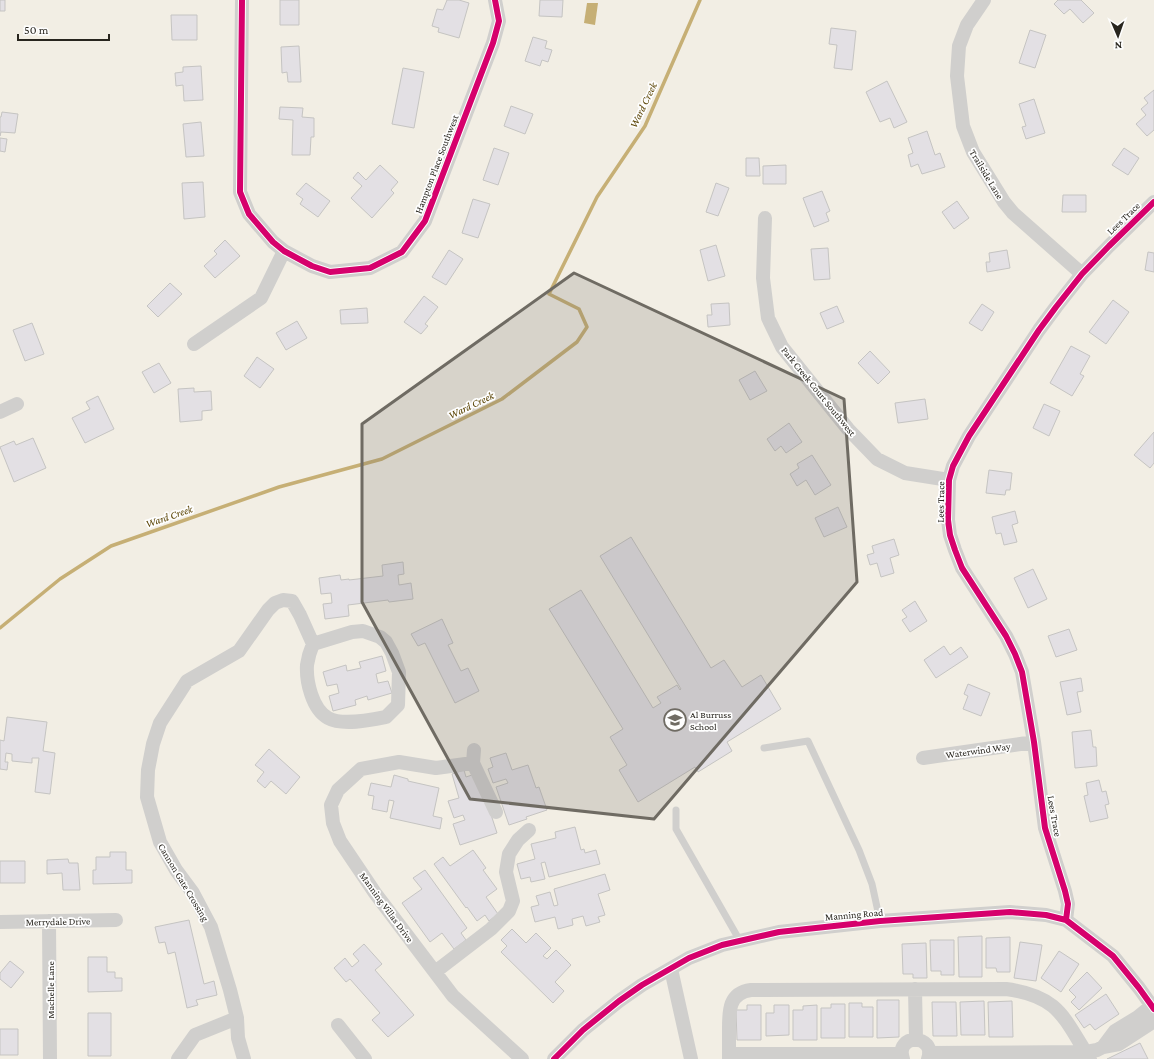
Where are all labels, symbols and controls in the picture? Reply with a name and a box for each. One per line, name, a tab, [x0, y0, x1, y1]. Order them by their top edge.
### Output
scale bar	[18, 16, 109, 42]
north arrow	[1098, 16, 1138, 56]
text: 50 m	[24, 23, 49, 37]
text: N	[1114, 40, 1122, 52]
water label: Ward Creek	[627, 79, 660, 130]
street label: Hampton Place Southwest	[413, 113, 461, 215]
street label: Trailside Lane	[967, 147, 1006, 202]
street label: Lees Trace	[1105, 200, 1143, 237]
street label: Park Creek Court Southwest	[779, 344, 858, 439]
water label: Ward Creek	[446, 388, 497, 421]
street label: Lees Trace	[935, 481, 946, 523]
water label: Ward Creek	[144, 502, 195, 530]
school or university icon: Al Burruss School	[662, 707, 688, 733]
place label: Al Burruss School	[690, 709, 731, 732]
street label: Waterwind Way	[945, 740, 1011, 760]
street label: Lees Trace	[1045, 795, 1064, 838]
street label: Cannon Gate Crossing	[156, 841, 211, 923]
street label: Manning Villas Drive	[357, 870, 416, 945]
street label: Manning Road	[824, 906, 884, 923]
street label: Merrydale Drive	[25, 915, 91, 928]
street label: Machelle Lane	[45, 961, 56, 1019]

